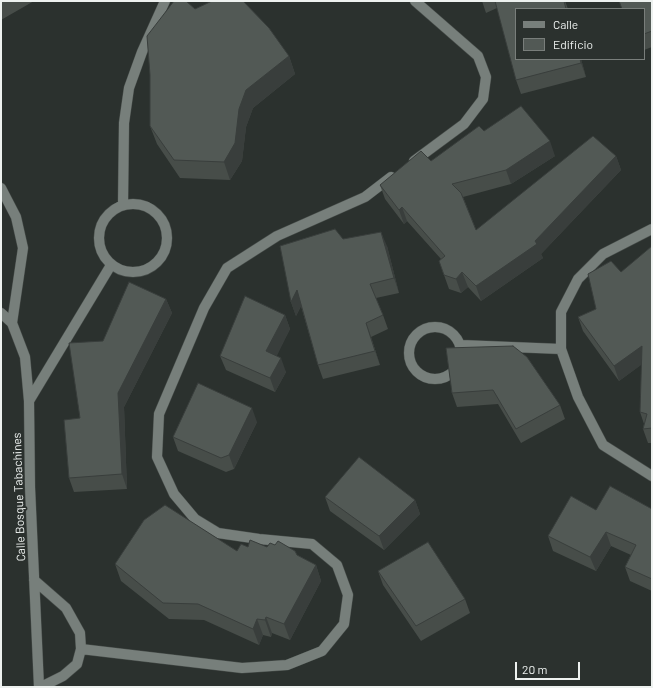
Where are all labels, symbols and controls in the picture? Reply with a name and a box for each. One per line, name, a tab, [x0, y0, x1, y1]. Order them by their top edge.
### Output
legend	[515, 8, 645, 60]
text: Calle	[553, 17, 578, 31]
text: Edificio	[553, 37, 593, 51]
street label: Calle Bosque Tabachines	[10, 432, 28, 562]
scale bar	[517, 654, 582, 680]
text: 20 m	[522, 662, 548, 676]

